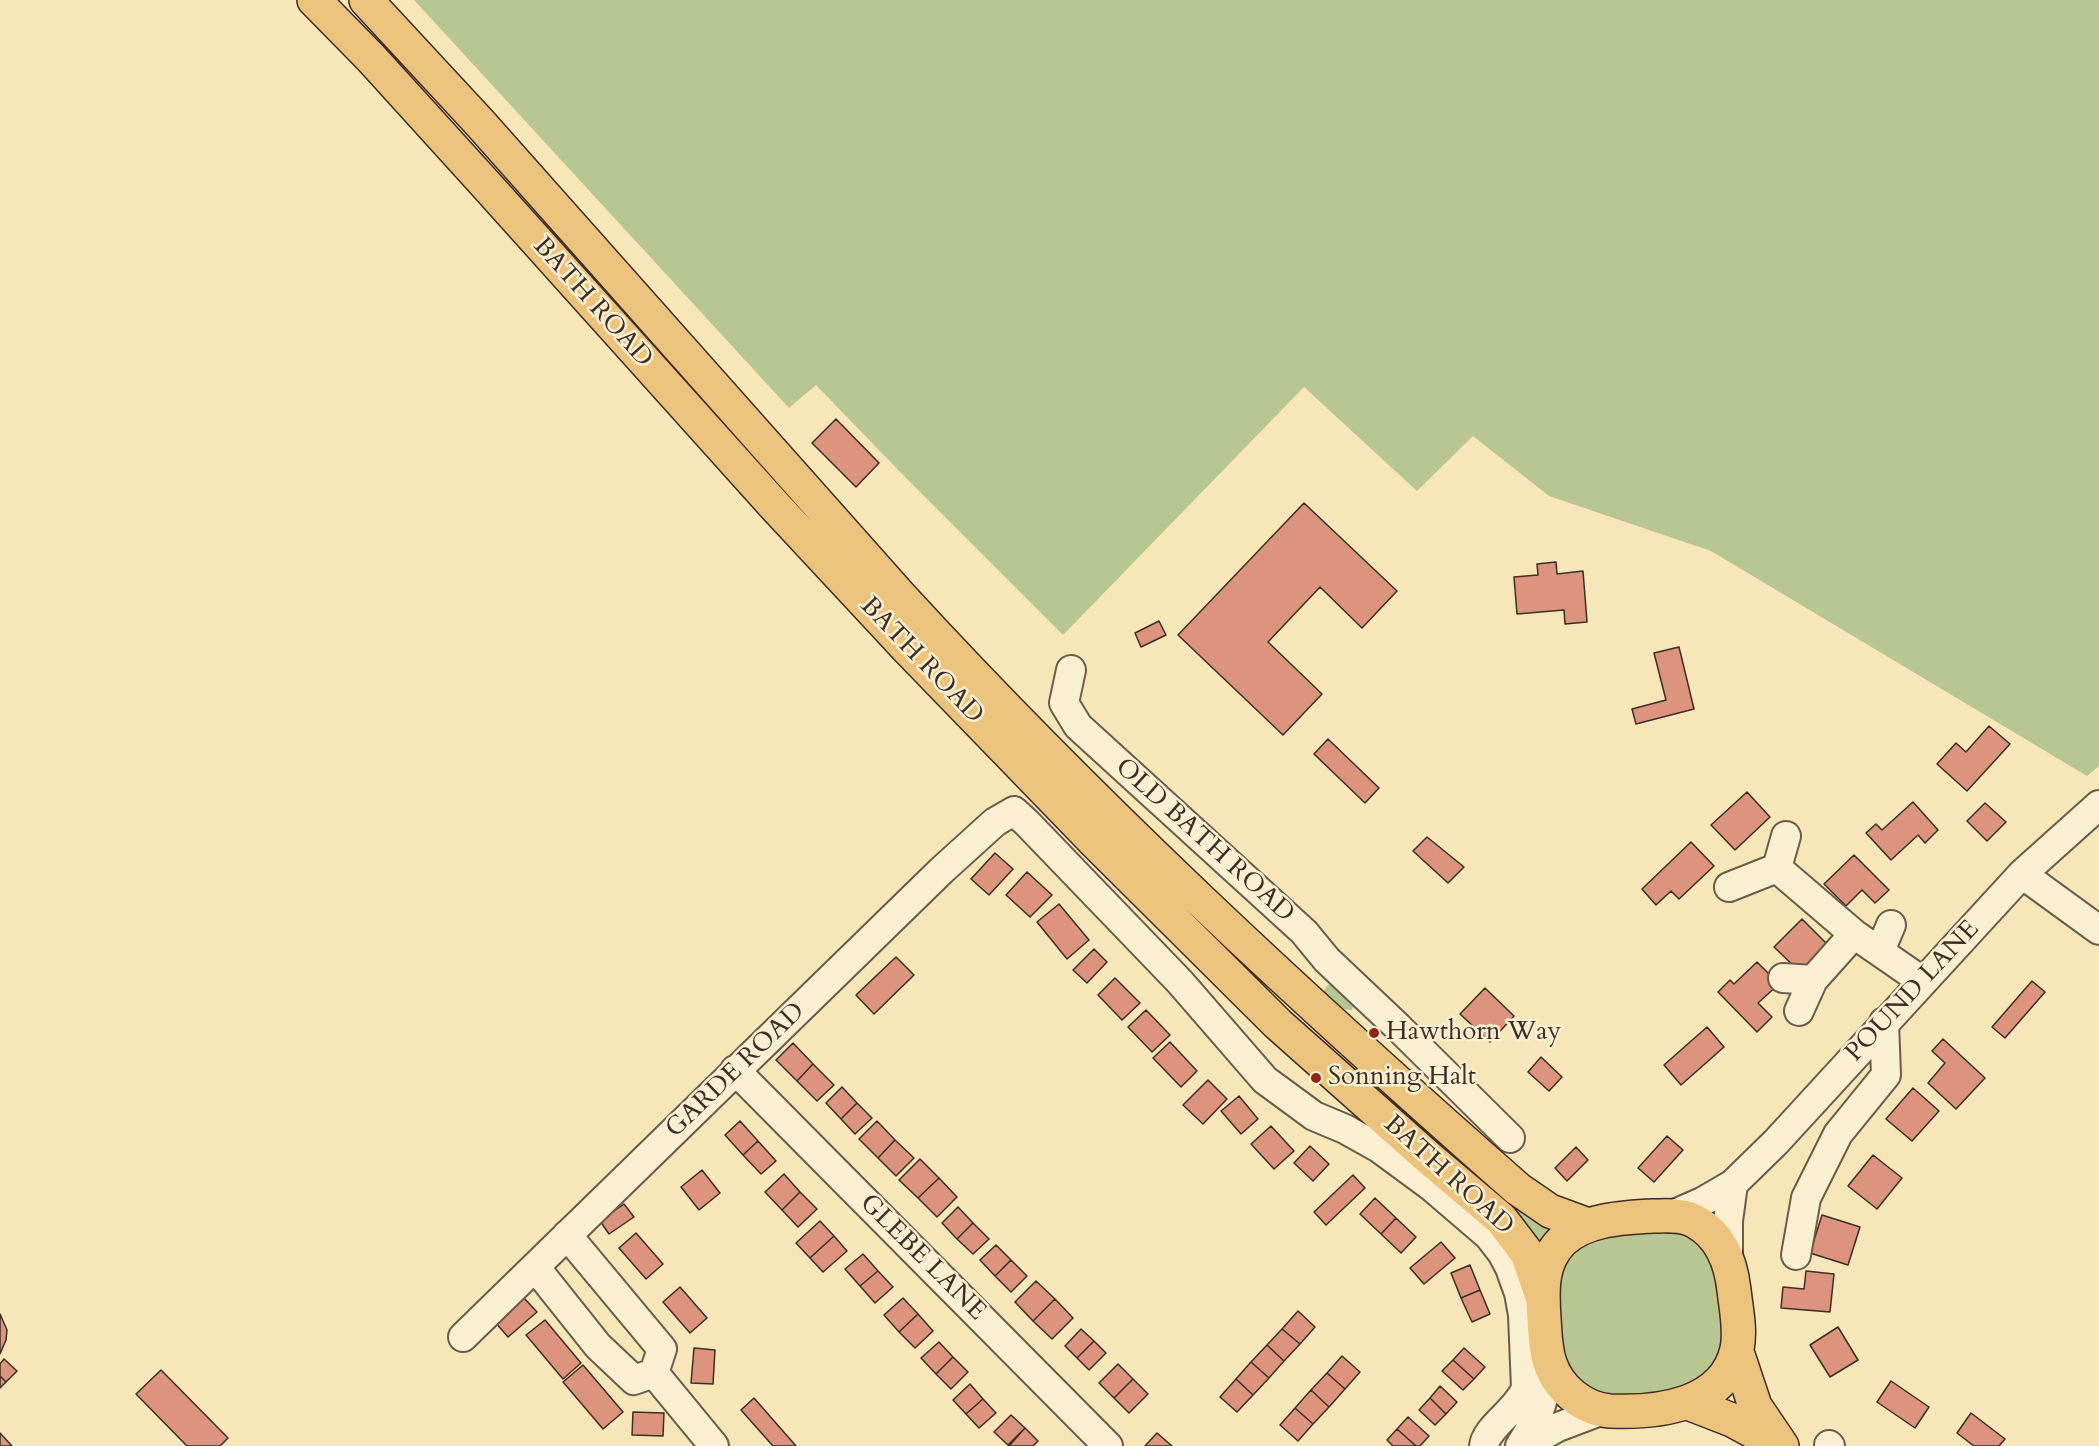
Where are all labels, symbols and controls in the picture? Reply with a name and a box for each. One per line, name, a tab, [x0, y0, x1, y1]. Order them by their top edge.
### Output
street label: BATH ROAD	[526, 232, 658, 374]
street label: BATH ROAD	[853, 591, 989, 731]
street label: OLD BATH ROAD	[1108, 752, 1300, 930]
street label: POUND LANE	[1840, 915, 1986, 1069]
street label: GARDE ROAD	[660, 997, 812, 1145]
place label: Hawthorn Way	[1386, 1017, 1561, 1049]
marker: Hawthorn Way	[1367, 1026, 1381, 1040]
place label: Sonning Halt	[1328, 1062, 1476, 1094]
marker: Sonning Halt	[1309, 1071, 1323, 1085]
street label: BATH ROAD	[1377, 1110, 1519, 1242]
street label: GLEBE LANE	[852, 1188, 992, 1328]

